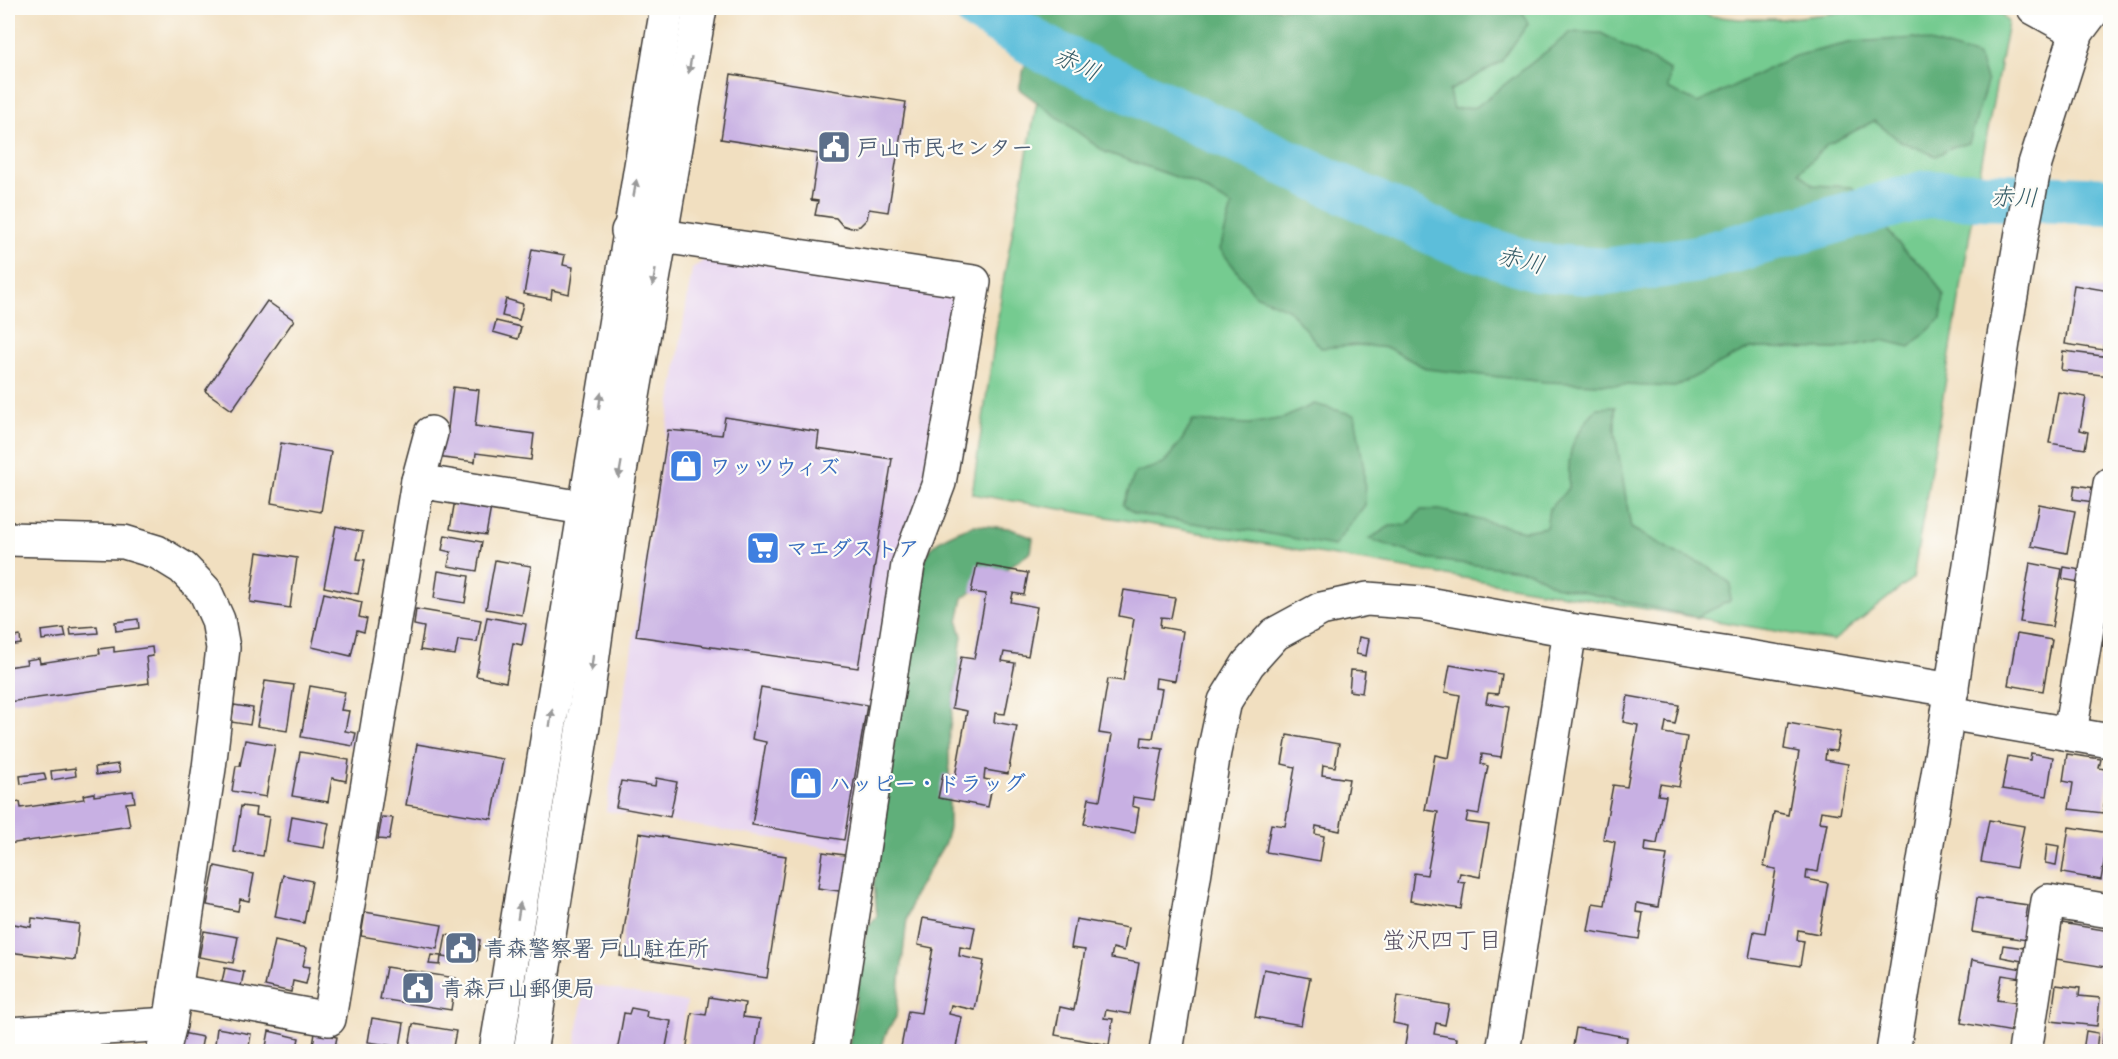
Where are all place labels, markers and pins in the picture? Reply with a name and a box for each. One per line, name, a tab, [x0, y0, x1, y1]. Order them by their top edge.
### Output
public building icon: 戸山市民センター	[816, 129, 852, 165]
place label: 戸山市民センター	[857, 132, 1033, 162]
shop icon: ワッツウィズ	[668, 448, 704, 484]
place label: ワッツウィズ	[709, 451, 840, 481]
supermarket icon: マエダストア	[745, 530, 781, 566]
place label: マエダストア	[786, 533, 920, 563]
shop icon: ハッピー・ドラッグ	[788, 765, 824, 801]
place label: ハッピー・ドラッグ	[829, 768, 1026, 798]
public building icon: 青森警察署 戸山駐在所	[443, 930, 479, 966]
place label: 青森警察署 戸山駐在所	[484, 933, 709, 963]
public building icon: 青森戸山郵便局	[400, 970, 436, 1006]
place label: 青森戸山郵便局	[441, 973, 595, 1003]

